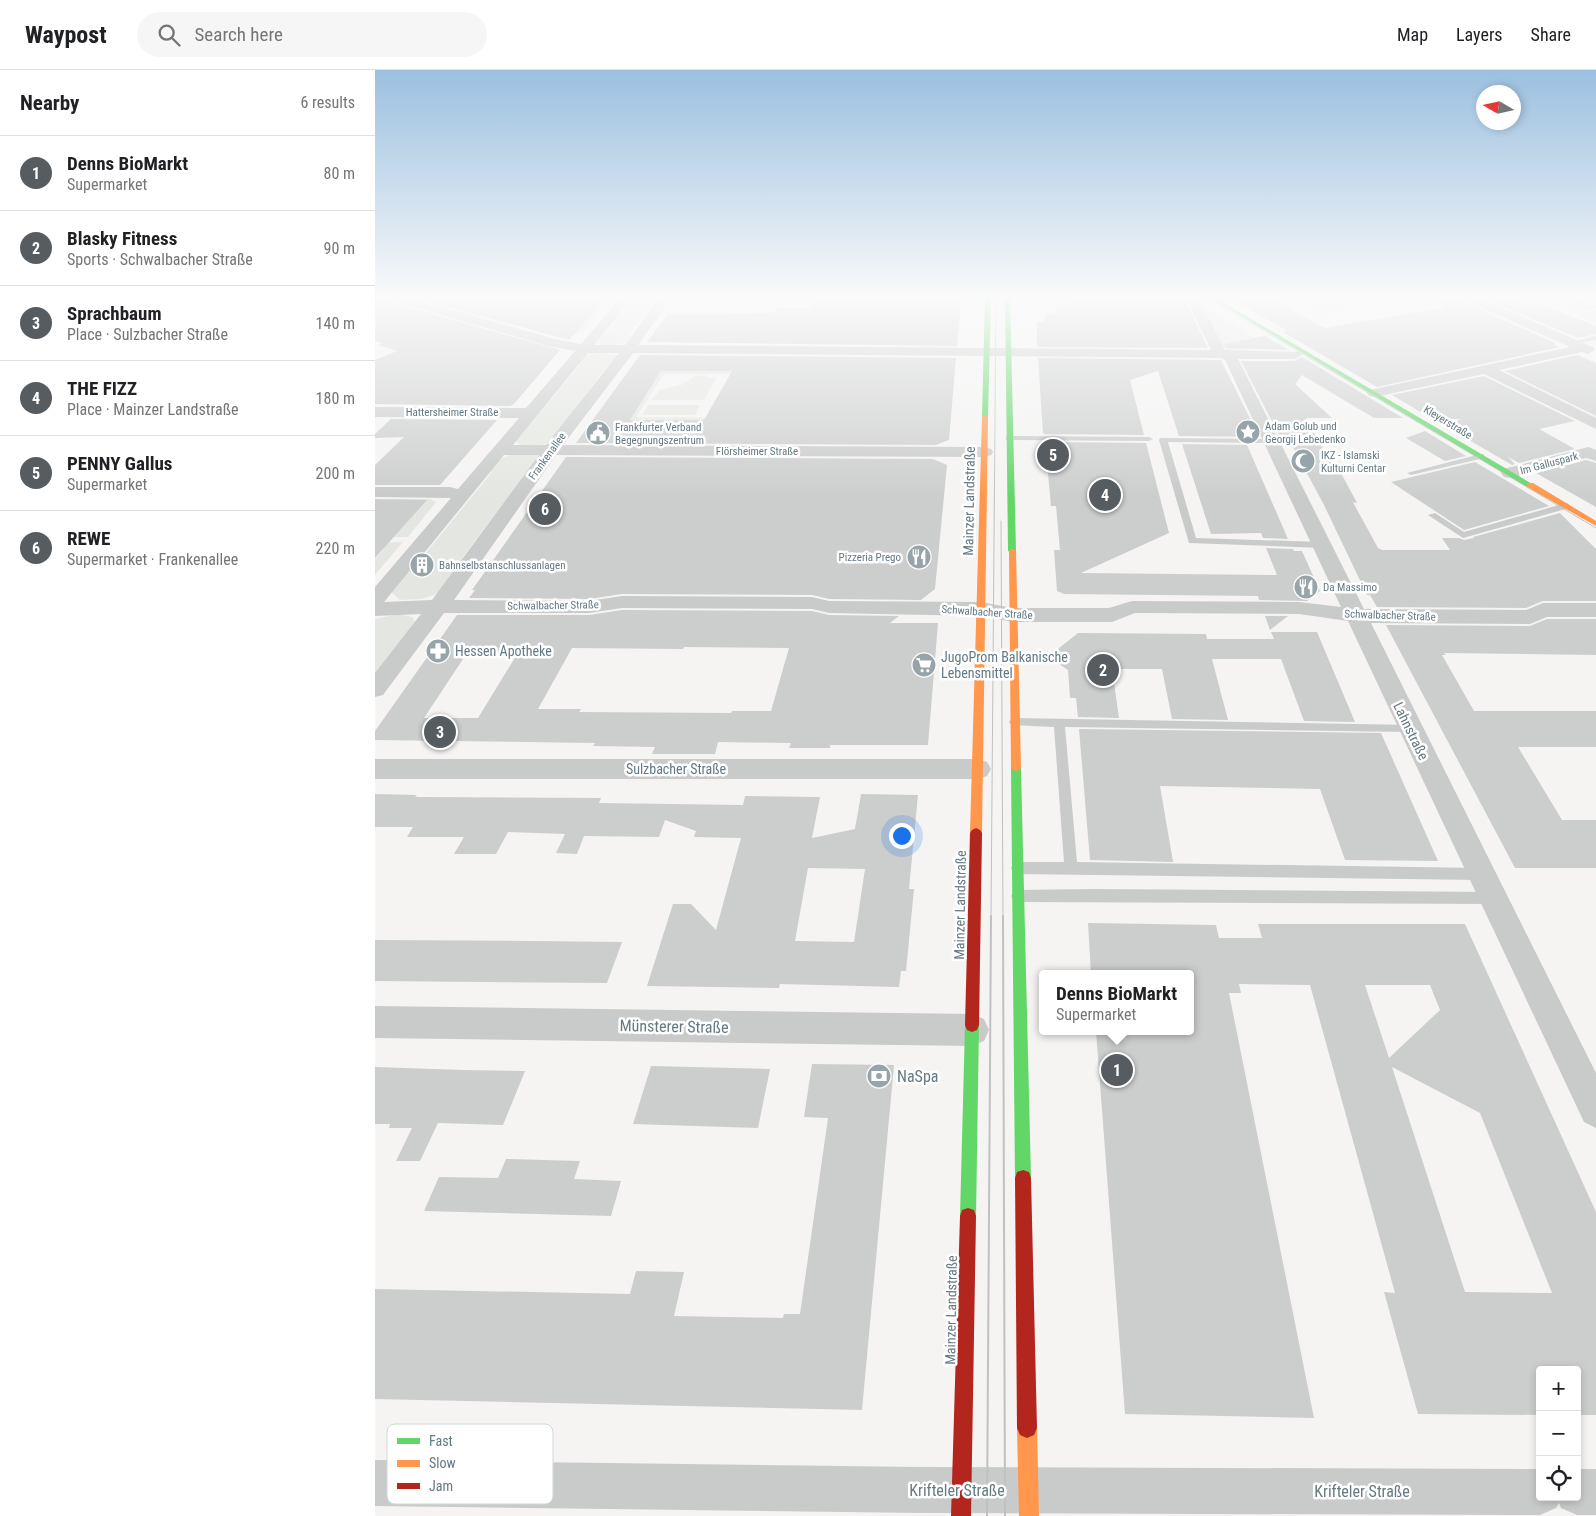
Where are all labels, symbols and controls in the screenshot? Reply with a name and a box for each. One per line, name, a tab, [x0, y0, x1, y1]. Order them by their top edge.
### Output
search box	[137, 12, 487, 57]
text: Waypost	[25, 21, 107, 49]
icon: search	[155, 21, 183, 49]
text: Search here	[195, 23, 283, 46]
text: Map	[1397, 24, 1428, 45]
text: Layers	[1456, 24, 1503, 45]
text: Share	[1531, 24, 1571, 45]
north arrow	[1476, 85, 1521, 130]
text: Nearby	[20, 91, 79, 115]
text: 6 results	[300, 93, 355, 112]
text: Denns BioMarkt	[67, 152, 188, 175]
text: 1	[32, 164, 40, 183]
text: 80 m	[323, 164, 355, 183]
text: Supermarket	[67, 175, 147, 194]
text: Blasky Fitness	[67, 227, 177, 250]
text: 2	[32, 239, 40, 258]
text: 90 m	[323, 239, 355, 258]
text: Sports · Schwalbacher Straße	[67, 250, 253, 269]
text: Sprachbaum	[67, 302, 162, 325]
text: 3	[32, 314, 40, 333]
text: 140 m	[316, 314, 355, 333]
text: Place · Sulzbacher Straße	[67, 325, 228, 344]
text: THE FIZZ	[67, 377, 137, 400]
text: 4	[32, 389, 40, 408]
text: 180 m	[316, 389, 355, 408]
text: Place · Mainzer Landstraße	[67, 400, 239, 419]
street label: Kleyerstraße	[1421, 403, 1474, 442]
street label: Hattersheimer Straße	[406, 406, 498, 419]
place icon: Adam Golub und Georgij Lebedenko	[1235, 419, 1261, 445]
public building icon: Frankfurter Verband Begegnungszentrum	[585, 420, 611, 446]
place label: Adam Golub und Georgij Lebedenko	[1265, 420, 1346, 446]
place label: Frankfurter Verband Begegnungszentrum	[615, 421, 704, 447]
street label: Frankenallee	[526, 430, 569, 482]
pin: 5	[1037, 436, 1069, 474]
street label: Flörsheimer Straße	[716, 445, 798, 458]
street label: Mainzer Landstraße	[960, 446, 978, 556]
mosque icon: IKZ - Islamski Kulturni Centar	[1290, 448, 1316, 474]
place label: IKZ - Islamski Kulturni Centar	[1321, 449, 1386, 475]
street label: Im Galluspark	[1519, 449, 1580, 477]
text: PENNY Gallus	[67, 452, 172, 475]
text: 5	[32, 464, 40, 483]
text: 200 m	[316, 464, 355, 483]
text: Supermarket	[67, 475, 147, 494]
pin: 4	[1089, 476, 1121, 514]
pin: 6	[529, 490, 561, 528]
text: REWE	[67, 527, 110, 550]
text: 6	[32, 539, 40, 558]
text: 220 m	[316, 539, 355, 558]
restaurant icon: Pizzeria Prego	[906, 544, 932, 570]
text: Supermarket · Frankenallee	[67, 550, 238, 569]
place label: Pizzeria Prego	[839, 551, 901, 564]
building icon: Bahnselbstanschlussanlagen	[409, 552, 435, 578]
place label: Bahnselbstanschlussanlagen	[439, 559, 566, 572]
restaurant icon: Da Massimo	[1293, 574, 1319, 600]
place label: Da Massimo	[1323, 581, 1377, 594]
street label: Schwalbacher Straße	[507, 598, 599, 613]
street label: Schwalbacher Straße	[941, 603, 1033, 622]
street label: Schwalbacher Straße	[1344, 607, 1436, 624]
pharmacy icon: Hessen Apotheke	[425, 638, 451, 664]
place label: Hessen Apotheke	[455, 643, 552, 659]
place label: JugoProm Balkanische Lebensmittel	[941, 649, 1068, 681]
pin: 2	[1087, 651, 1119, 689]
supermarket icon: JugoProm Balkanische Lebensmittel	[911, 652, 937, 678]
street label: Lahnstraße	[1390, 700, 1432, 763]
pin: 3	[424, 713, 456, 751]
street label: Sulzbacher Straße	[626, 761, 727, 777]
your location	[889, 823, 915, 849]
street label: Mainzer Landstraße	[951, 850, 969, 960]
popup	[1039, 970, 1194, 1035]
text: Denns BioMarkt	[1056, 982, 1177, 1005]
text: Supermarket	[1056, 1005, 1136, 1024]
street label: Münsterer Straße	[619, 1016, 729, 1037]
pin: 1	[1101, 1051, 1133, 1089]
bank icon: NaSpa	[866, 1063, 892, 1089]
place label: NaSpa	[897, 1067, 938, 1086]
street label: Mainzer Landstraße	[942, 1255, 960, 1365]
map controls	[1536, 1366, 1581, 1501]
button: +	[1536, 1366, 1581, 1411]
button: −	[1536, 1411, 1581, 1456]
legend	[387, 1424, 553, 1504]
text: Fast	[429, 1433, 453, 1449]
text: Slow	[429, 1455, 456, 1471]
button: locate	[1536, 1456, 1581, 1501]
text: Jam	[429, 1478, 453, 1494]
street label: Krifteler Straße	[909, 1481, 1005, 1500]
street label: Krifteler Straße	[1314, 1482, 1410, 1501]

